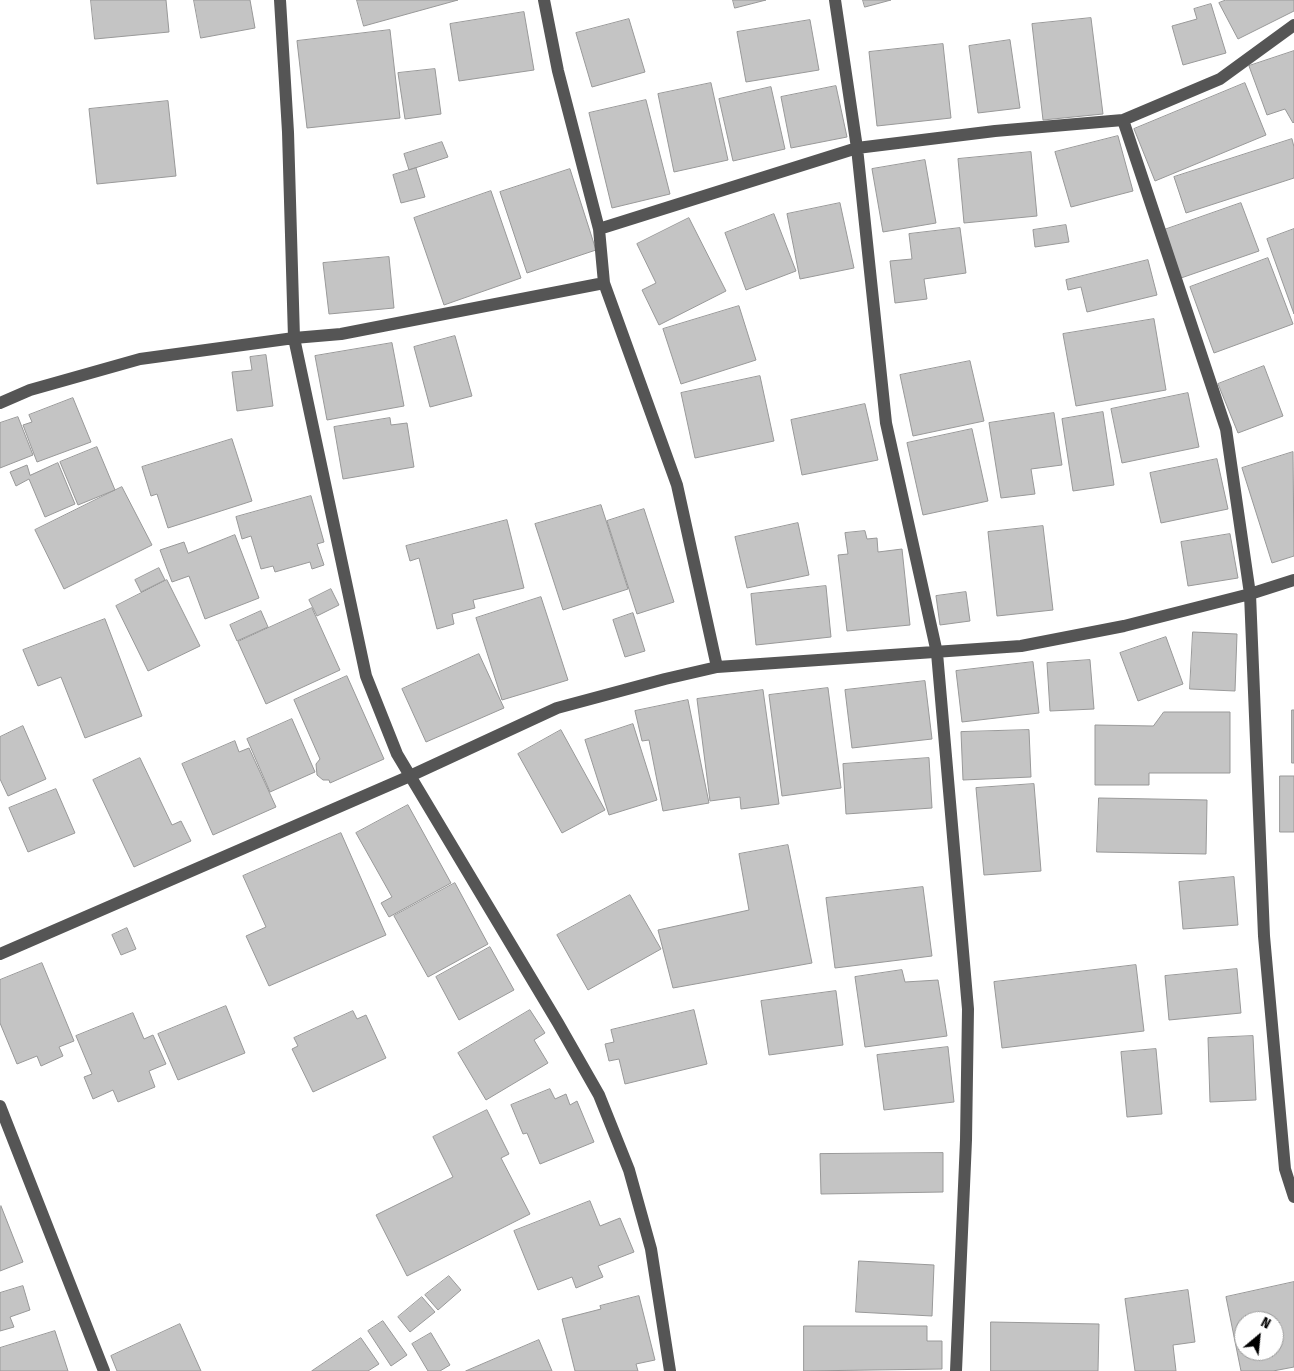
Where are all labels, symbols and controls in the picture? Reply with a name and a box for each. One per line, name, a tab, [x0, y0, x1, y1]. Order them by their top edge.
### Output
north arrow	[1234, 1311, 1284, 1361]
text: N	[1258, 1314, 1273, 1333]

